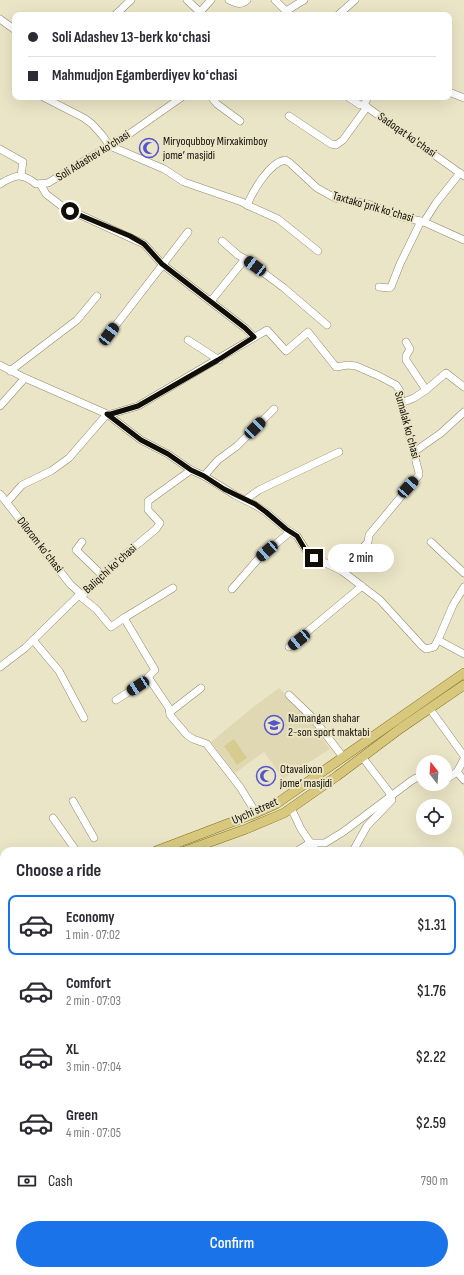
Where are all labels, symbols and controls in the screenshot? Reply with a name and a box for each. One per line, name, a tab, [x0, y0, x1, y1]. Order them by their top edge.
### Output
text: Soli Adashev 13-berk koʻchasi	[52, 28, 210, 47]
text: Mahmudjon Egamberdiyev koʻchasi	[52, 66, 237, 85]
street label: Sadoqat koʻchasi	[375, 109, 439, 161]
street label: Soli Adashev ko'chasi	[53, 127, 133, 185]
place label: Miryoqubboy Mirxakimboy jome’ masjidi	[162, 134, 268, 163]
mosque icon: Miryoqubboy Mirxakimboy jome’ masjidi	[138, 137, 160, 159]
street label: Taxtakoʻprik koʻchasi	[331, 188, 415, 226]
route start	[61, 202, 79, 220]
car	[242, 254, 268, 278]
car	[97, 321, 121, 347]
street label: Sumalak koʻchasi	[391, 390, 423, 460]
car	[242, 415, 268, 441]
car	[396, 474, 420, 500]
street label: Dilorom koʻchasi	[14, 514, 66, 576]
car	[254, 539, 280, 563]
street label: Baliqchi koʻchasi	[80, 541, 140, 597]
callout: 2 min	[328, 544, 394, 572]
route end	[305, 549, 323, 567]
text: 2 min	[349, 550, 373, 566]
car	[286, 628, 312, 652]
car	[125, 674, 151, 698]
place label: Namangan shahar 2-son sport maktabi	[288, 711, 369, 740]
school or university icon: Namangan shahar 2-son sport maktabi	[263, 714, 285, 736]
north arrow	[416, 755, 452, 791]
map controls	[416, 755, 452, 835]
place label: Otavalixon jome’ masjidi	[279, 762, 332, 791]
mosque icon: Otavalixon jome’ masjidi	[255, 765, 277, 787]
street label: Uychi street	[230, 794, 281, 828]
button: locate	[416, 799, 452, 835]
text: Choose a ride	[16, 860, 101, 881]
icon: car	[18, 907, 54, 943]
text: Economy	[66, 908, 115, 927]
text: $1.31	[417, 916, 446, 935]
text: 1 min · 07:02	[66, 927, 120, 943]
icon: car	[18, 973, 54, 1009]
text: Comfort	[66, 974, 111, 993]
text: $1.76	[417, 982, 446, 1001]
text: 2 min · 07:03	[66, 993, 121, 1009]
icon: car	[18, 1039, 54, 1075]
text: XL	[66, 1040, 79, 1059]
text: $2.22	[416, 1048, 446, 1067]
text: 3 min · 07:04	[66, 1059, 121, 1075]
icon: car	[18, 1105, 54, 1141]
text: Green	[66, 1106, 98, 1125]
text: $2.59	[416, 1114, 446, 1133]
text: 4 min · 07:05	[66, 1125, 121, 1141]
icon: cash	[16, 1170, 38, 1192]
text: Cash	[48, 1172, 73, 1191]
text: 790 m	[421, 1173, 448, 1189]
button: Confirm	[16, 1221, 448, 1267]

